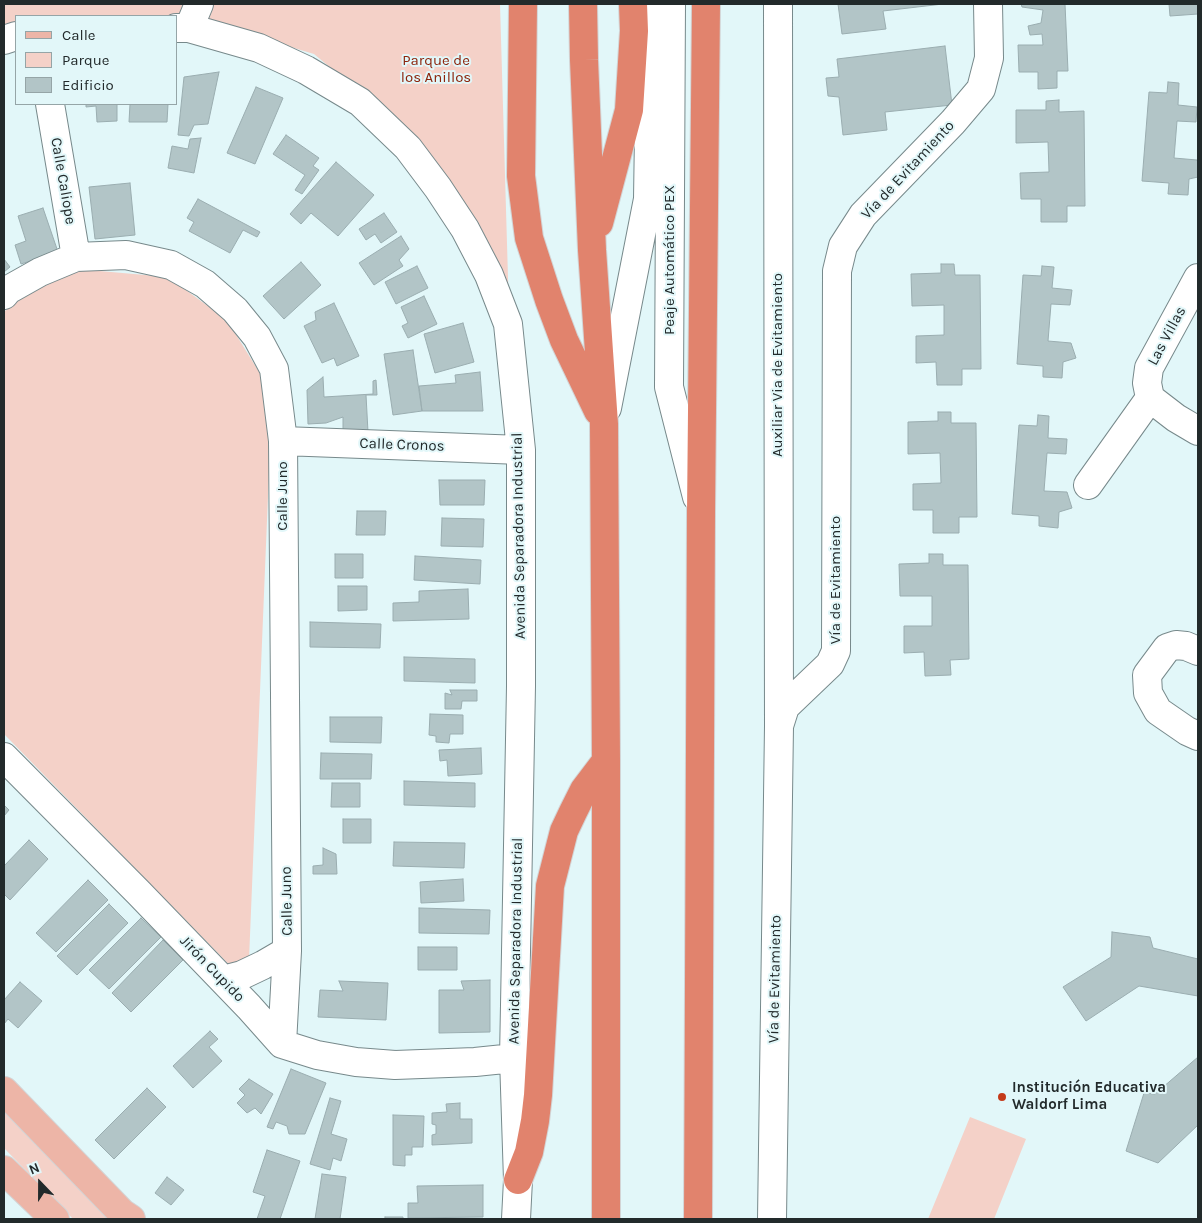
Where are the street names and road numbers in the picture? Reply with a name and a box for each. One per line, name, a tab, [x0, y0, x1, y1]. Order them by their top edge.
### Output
street label: Vía de Evitamiento	[858, 117, 958, 223]
street label: Calle Caliope	[47, 136, 79, 226]
street label: Peaje Automático PEX	[661, 185, 679, 335]
street label: Auxiliar Via de Evitamiento	[769, 273, 787, 457]
street label: Las Villas	[1144, 303, 1190, 369]
street label: Avenida Separadora Industrial	[508, 433, 530, 639]
street label: Calle Cronos	[359, 435, 445, 455]
street label: Calle Juno	[274, 461, 292, 531]
street label: Vía de Evitamiento	[827, 516, 845, 644]
street label: Avenida Separadora Industrial	[505, 838, 527, 1044]
street label: Calle Juno	[277, 866, 297, 936]
street label: Vía de Evitamiento	[765, 915, 785, 1043]
street label: Jirón Cupido	[176, 932, 248, 1006]

